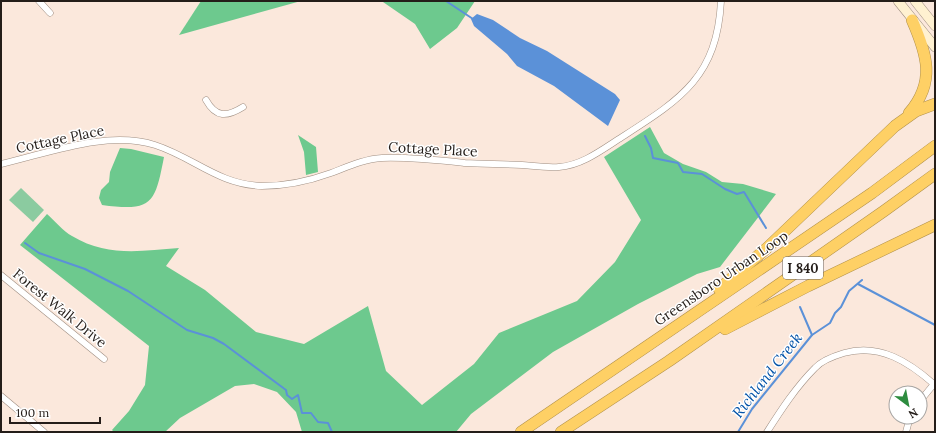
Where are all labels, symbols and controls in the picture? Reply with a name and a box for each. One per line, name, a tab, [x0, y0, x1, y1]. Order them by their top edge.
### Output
street label: Cottage Place	[14, 121, 106, 157]
street label: Cottage Place	[388, 138, 479, 160]
street label: Greensboro Urban Loop	[651, 226, 791, 330]
road number: I 840	[783, 257, 823, 279]
street label: Forest Walk Drive	[9, 265, 111, 352]
water label: Richland Creek	[728, 328, 806, 421]
north arrow	[888, 385, 928, 425]
scale bar	[10, 399, 100, 425]
text: 100 m	[16, 405, 49, 420]
text: N	[906, 405, 921, 422]

